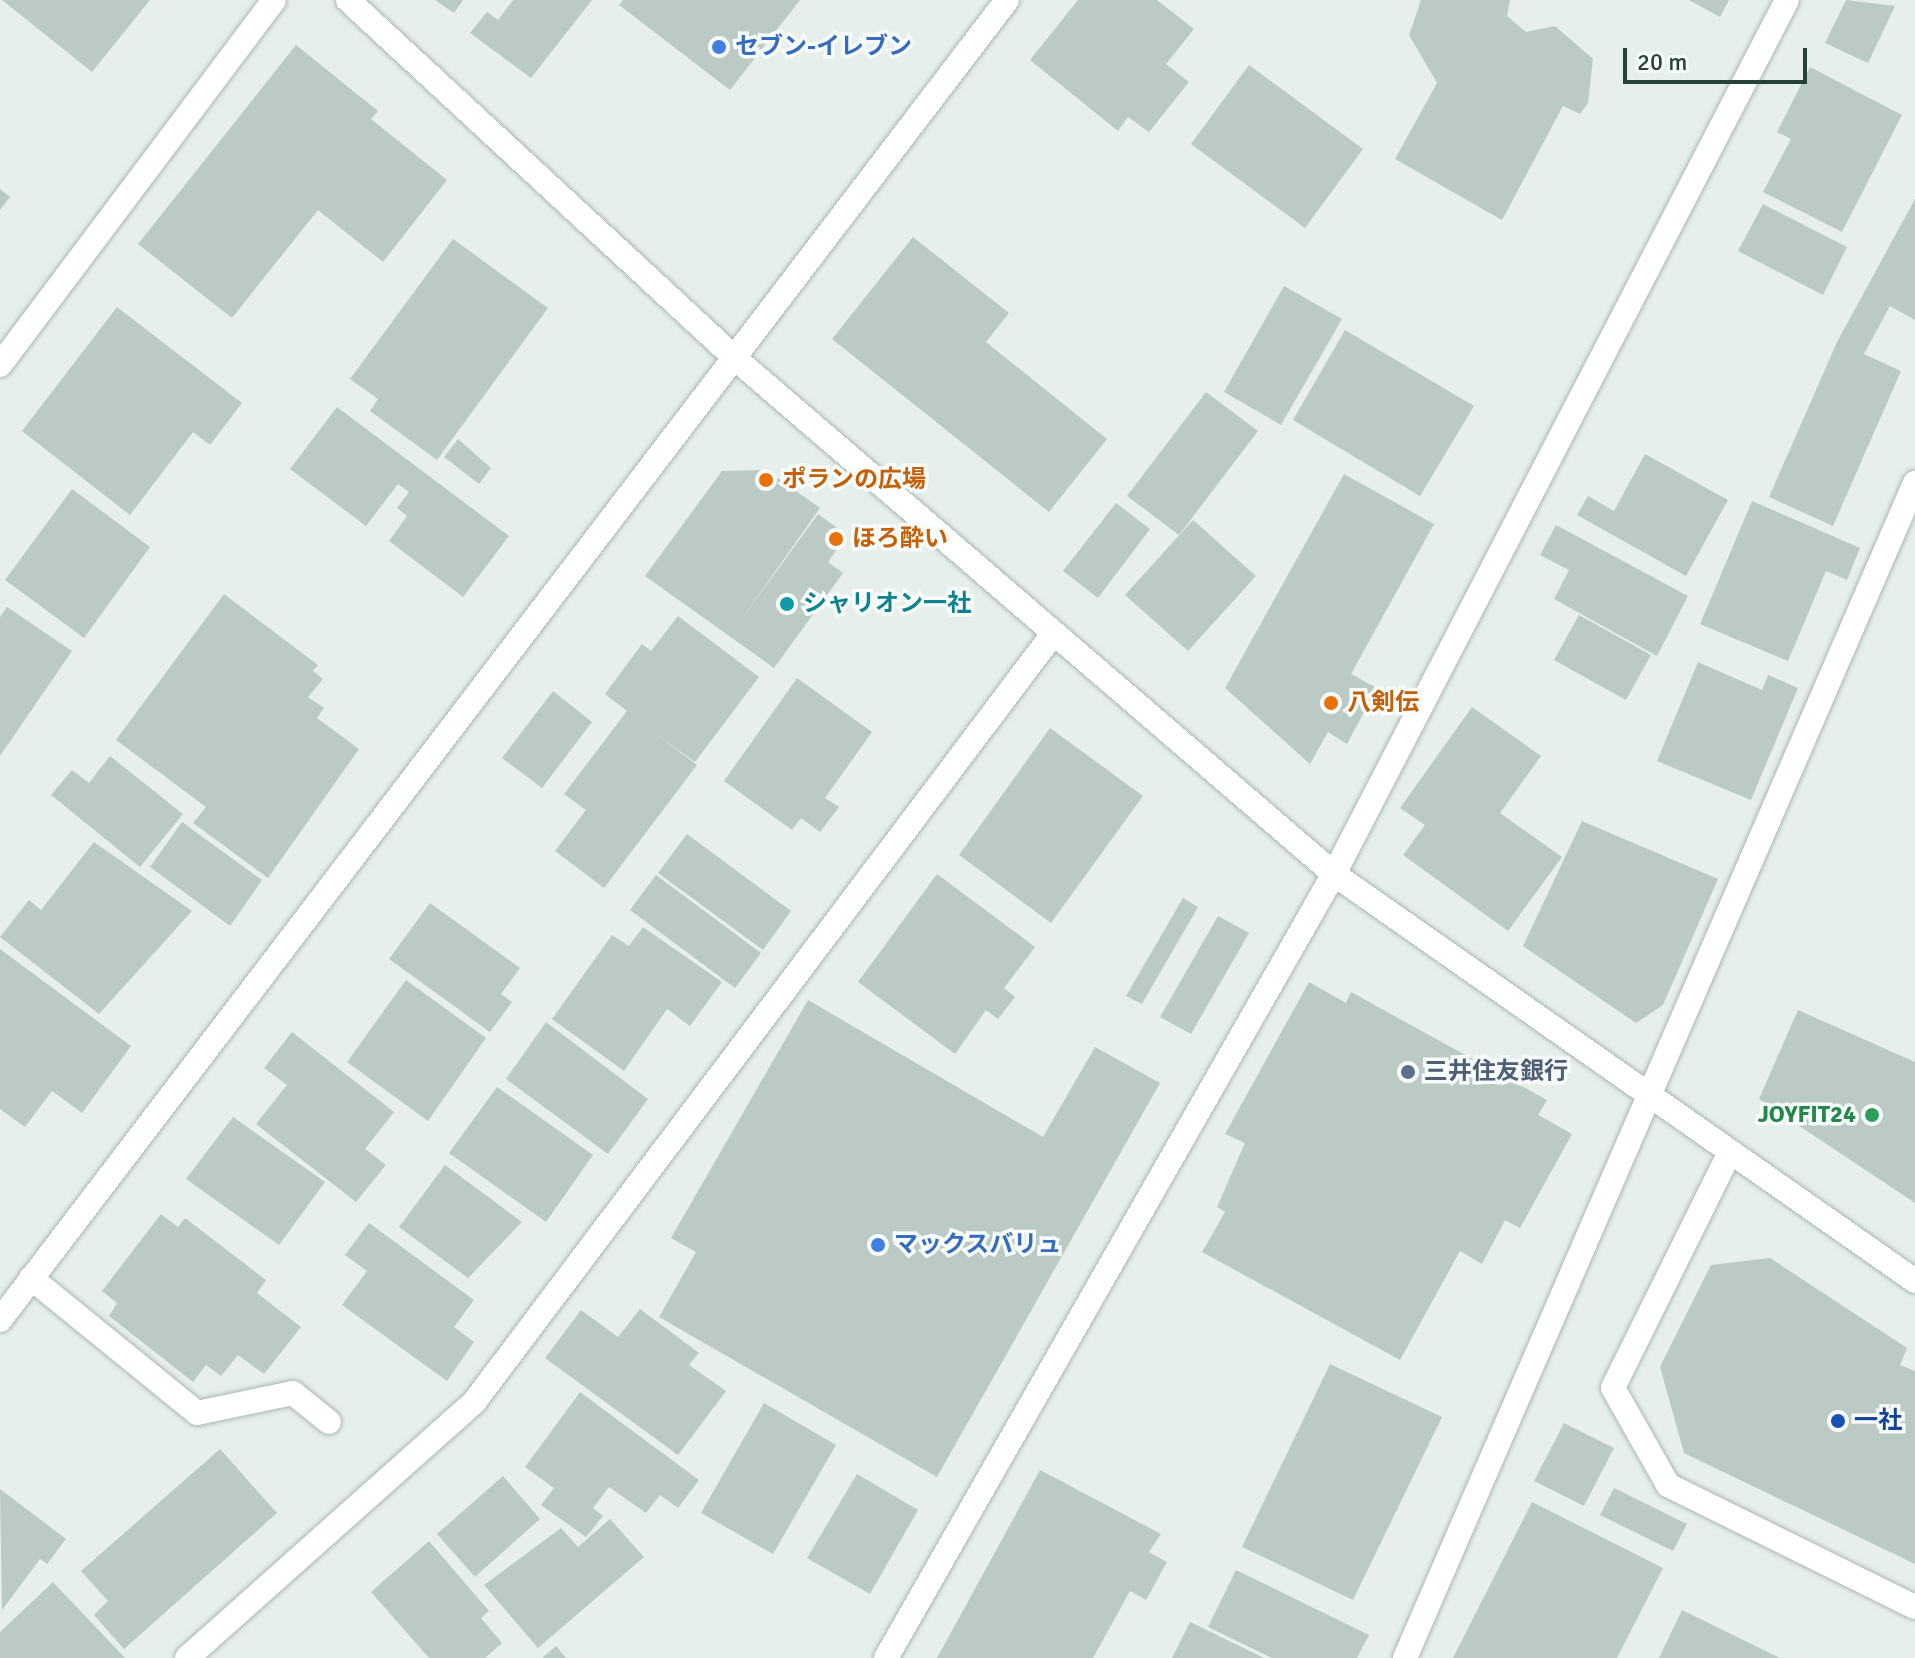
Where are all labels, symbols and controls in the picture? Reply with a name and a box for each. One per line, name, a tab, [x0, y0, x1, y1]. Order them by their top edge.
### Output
scale bar	[1627, 32, 1811, 82]
place label: セブン-イレブン	[735, 33, 912, 61]
marker: セブン-イレブン	[710, 38, 728, 56]
text: 20 m	[1637, 47, 1687, 77]
place label: ポランの広場	[782, 466, 926, 494]
marker: ポランの広場	[757, 471, 775, 489]
place label: ほろ酔い	[852, 525, 948, 553]
marker: ほろ酔い	[827, 530, 845, 548]
place label: シャリオン一社	[803, 590, 971, 618]
marker: シャリオン一社	[778, 595, 796, 613]
place label: 八剣伝	[1347, 689, 1419, 717]
marker: 八剣伝	[1322, 694, 1340, 712]
place label: 三井住友銀行	[1424, 1058, 1568, 1086]
marker: 三井住友銀行	[1399, 1063, 1417, 1081]
place label: JOYFIT24	[1758, 1101, 1856, 1129]
marker: JOYFIT24	[1863, 1106, 1881, 1124]
place label: マックスバリュ	[894, 1231, 1062, 1259]
marker: マックスバリュ	[869, 1236, 887, 1254]
place label: 一社	[1854, 1407, 1902, 1435]
marker: 一社	[1829, 1412, 1847, 1430]

